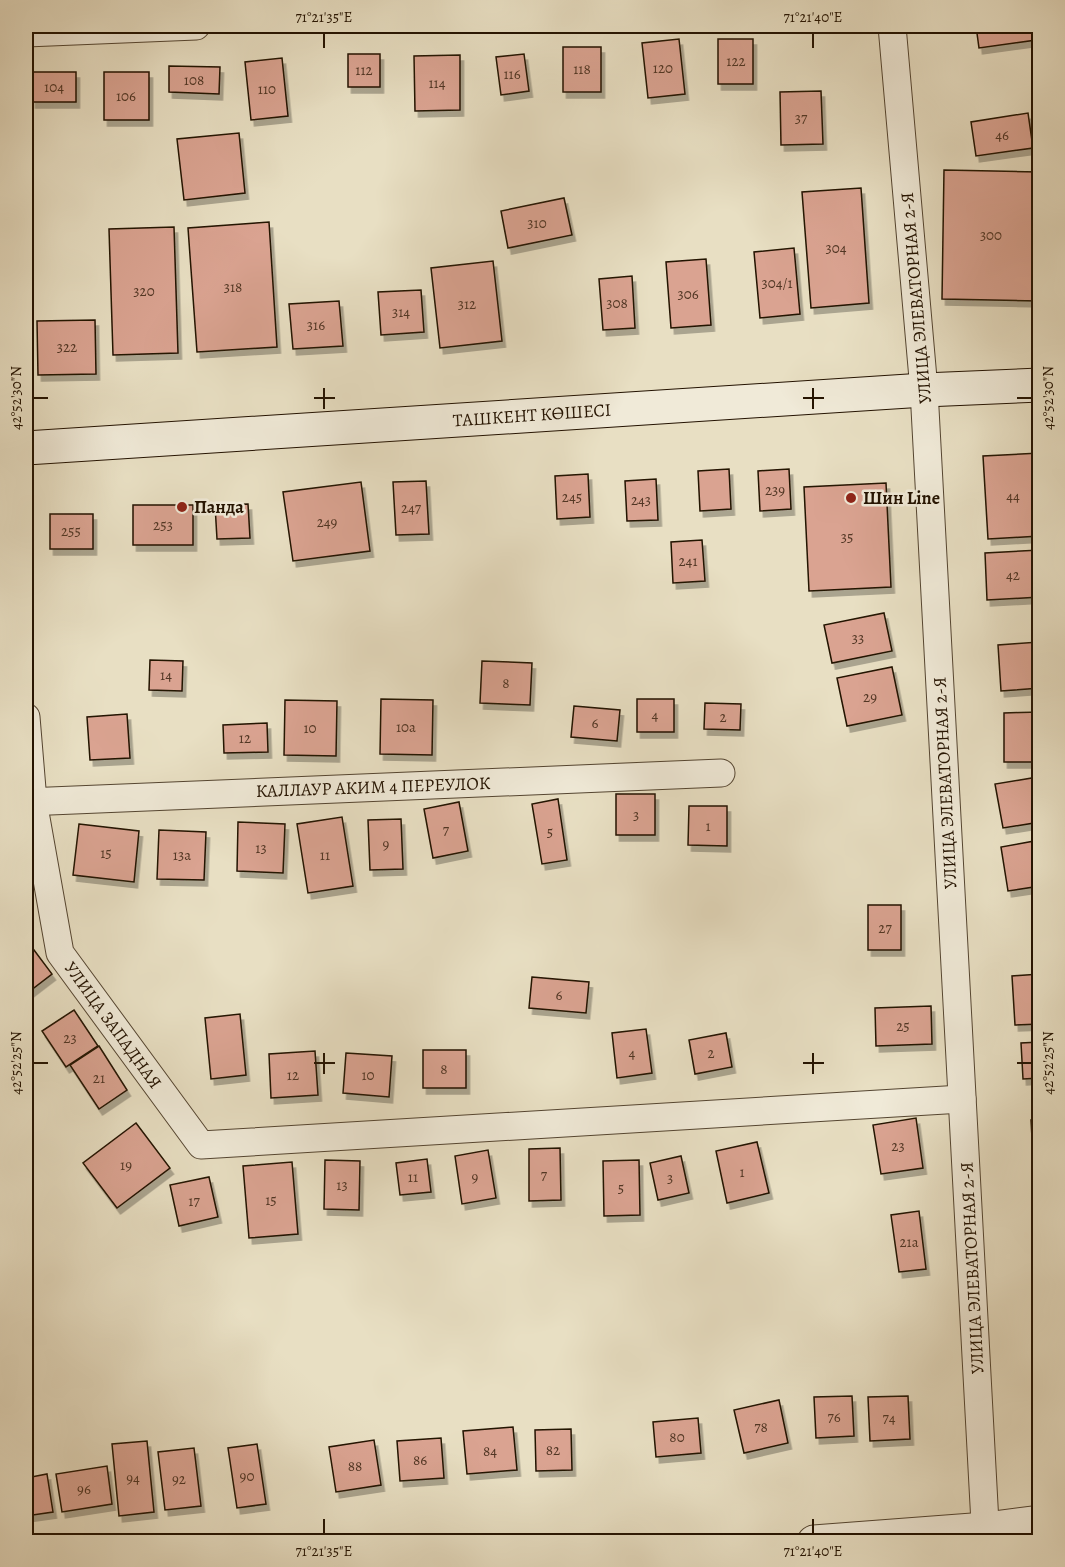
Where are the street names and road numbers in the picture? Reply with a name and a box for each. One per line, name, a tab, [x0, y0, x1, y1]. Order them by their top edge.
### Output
street label: УЛИЦА ЭЛЕВАТОРНАЯ 2-Я	[895, 191, 937, 405]
street label: ТАШКЕНТ КӨШЕСІ	[452, 397, 612, 433]
street label: УЛИЦА ЭЛЕВАТОРНАЯ 2-Я	[927, 676, 963, 890]
street label: КАЛЛАУР АКИМ 4 ПЕРЕУЛОК	[255, 771, 491, 803]
street label: УЛИЦА ЗАПАДНАЯ	[59, 957, 167, 1093]
street label: УЛИЦА ЭЛЕВАТОРНАЯ 2-Я	[954, 1161, 990, 1375]

